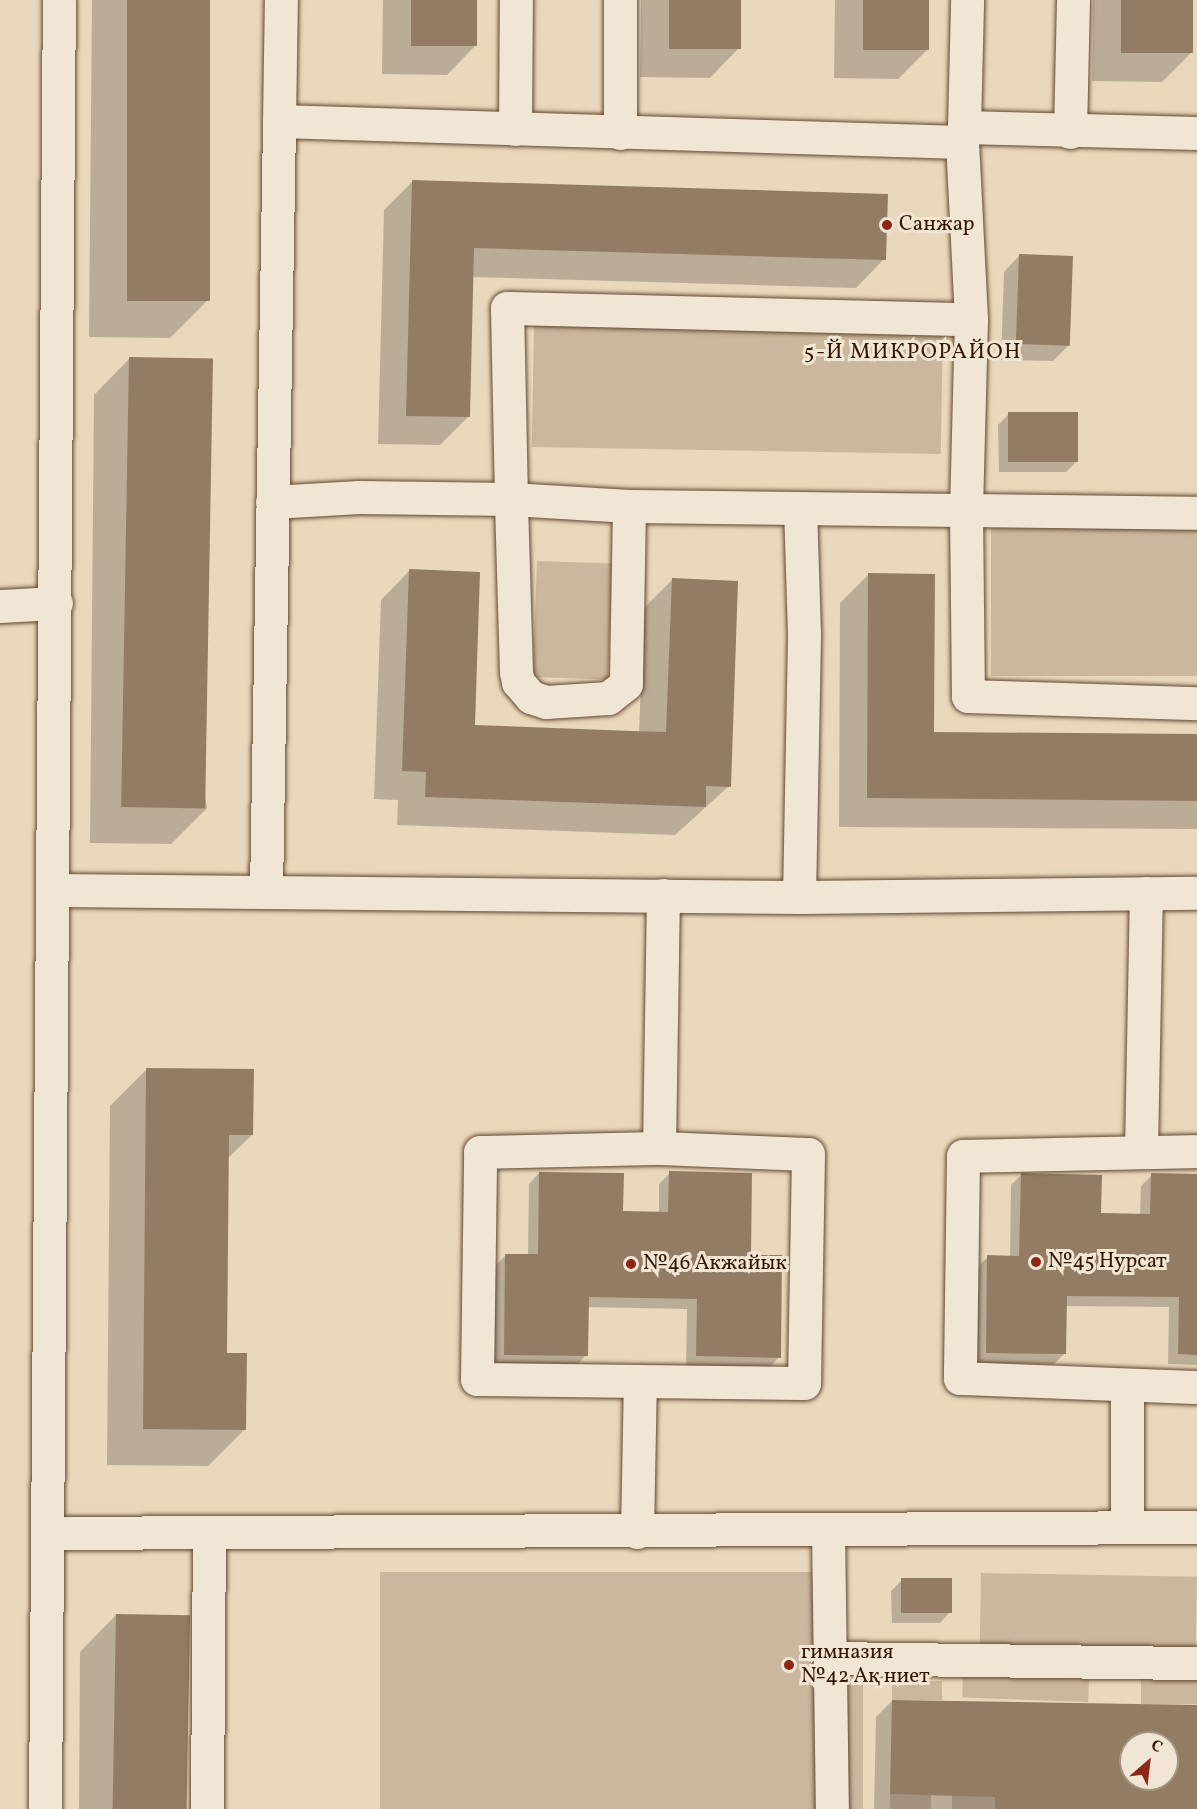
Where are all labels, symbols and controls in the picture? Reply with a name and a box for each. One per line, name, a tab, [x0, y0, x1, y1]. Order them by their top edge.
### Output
place label: Санжар	[899, 212, 975, 238]
marker: Санжар	[880, 218, 894, 232]
district label: 5-Й МИКРОРАЙОН	[804, 340, 1022, 366]
place label: №45 Нурсат	[1048, 1249, 1167, 1275]
place label: №46 Акжайык	[643, 1251, 787, 1277]
marker: №45 Нурсат	[1029, 1255, 1043, 1269]
marker: №46 Акжайык	[624, 1257, 638, 1271]
place label: гимназия №42 Ақ ниет	[801, 1640, 930, 1690]
marker: гимназия №42 Ақ ниет	[782, 1658, 796, 1672]
north arrow	[1119, 1731, 1179, 1791]
text: С	[1147, 1735, 1166, 1759]

